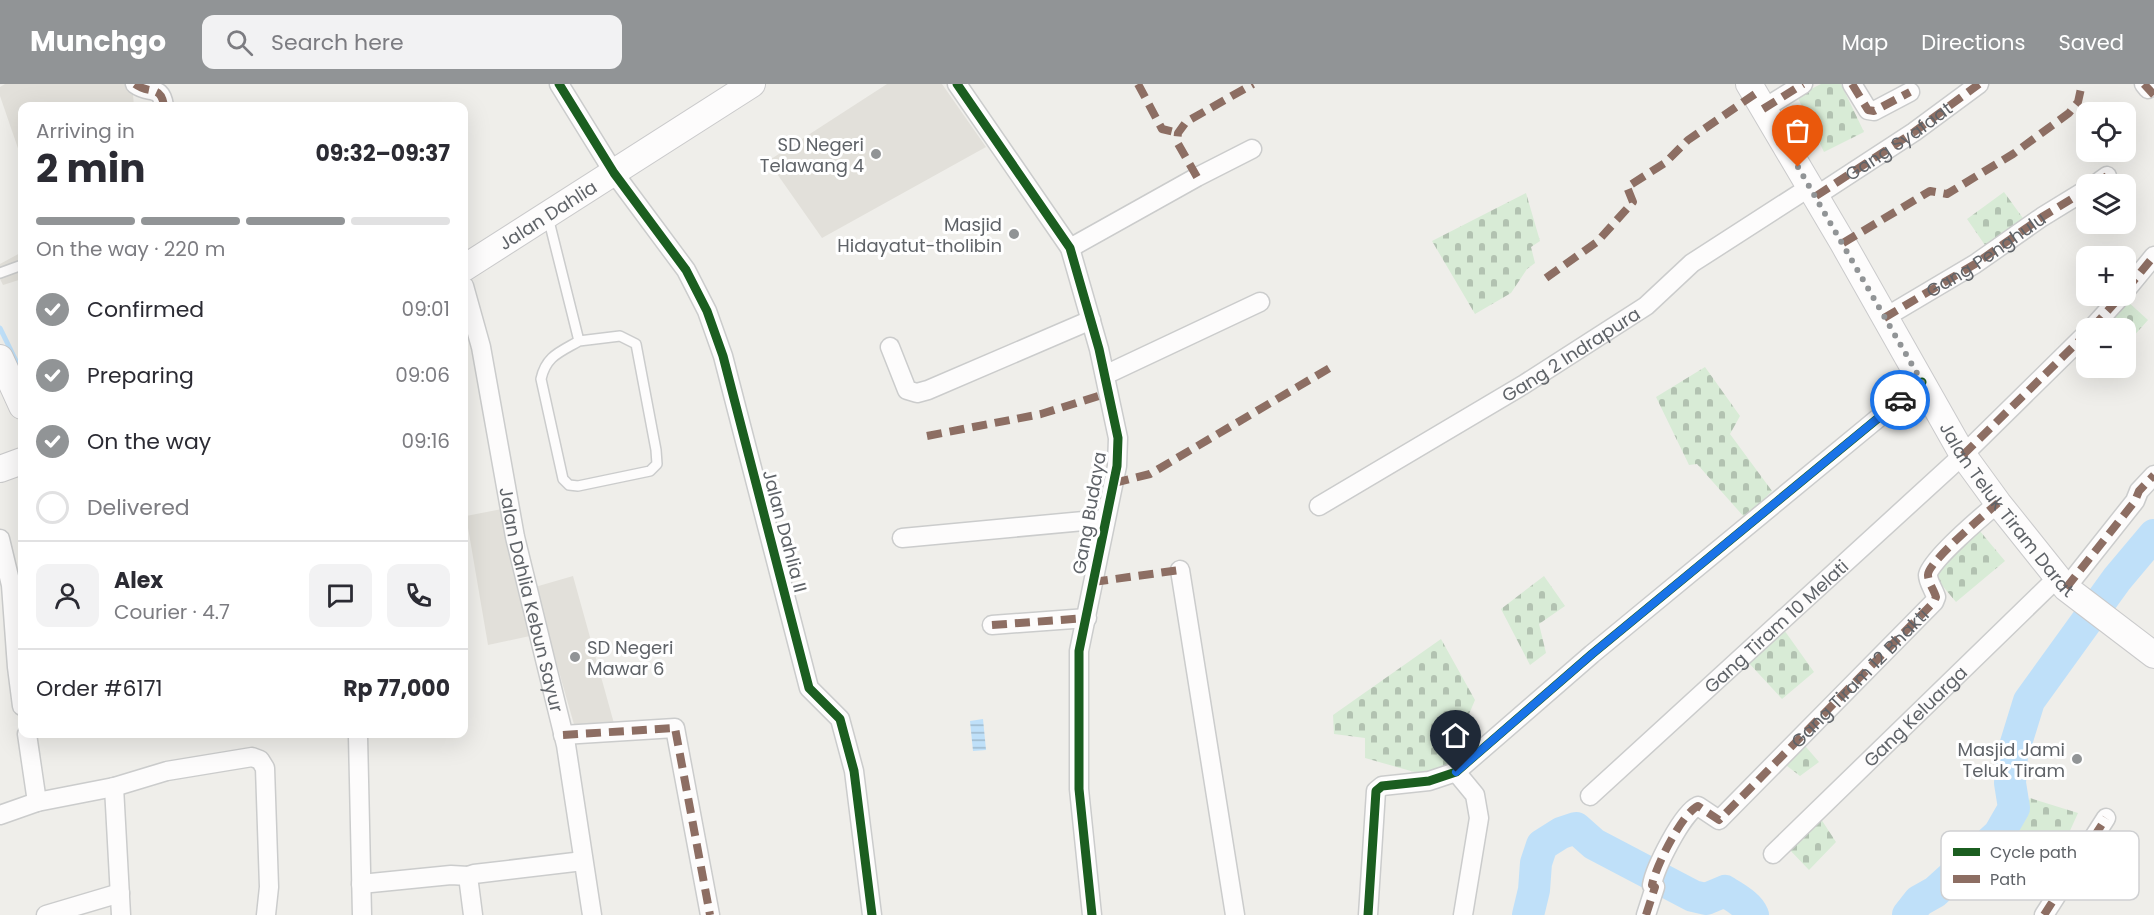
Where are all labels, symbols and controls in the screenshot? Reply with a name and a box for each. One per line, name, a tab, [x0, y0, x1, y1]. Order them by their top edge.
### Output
search box	[202, 15, 622, 69]
text: Munchgo	[30, 22, 166, 61]
icon: search	[223, 26, 256, 59]
text: Search here	[271, 27, 404, 58]
text: Map	[1842, 28, 1888, 57]
text: Directions	[1921, 28, 2025, 57]
text: Saved	[2058, 28, 2124, 57]
street label: Gang Syafaat	[1840, 96, 1957, 186]
map controls	[2076, 102, 2136, 378]
button: locate	[2076, 102, 2136, 162]
pin	[1772, 105, 1823, 167]
icon: bag	[1781, 114, 1814, 147]
text: Arriving in	[36, 117, 135, 145]
place label: SD Negeri Telawang 4	[760, 132, 864, 178]
text: 09:32–09:37	[316, 138, 450, 169]
text: 2 min	[36, 141, 146, 196]
marker: SD Negeri Telawang 4	[869, 147, 883, 161]
street label: Jalan Dahlia	[493, 174, 601, 255]
button: layers	[2076, 174, 2136, 234]
street label: Gang Penghulu	[1921, 206, 2051, 303]
place label: Masjid Hidayatut-tholibin	[837, 212, 1002, 258]
marker: Masjid Hidayatut-tholibin	[1007, 227, 1021, 241]
text: On the way · 220 m	[36, 235, 225, 263]
button: +	[2076, 246, 2136, 306]
icon: check	[36, 293, 69, 326]
text: Confirmed	[87, 294, 204, 325]
text: 09:01	[402, 295, 450, 323]
street label: Gang 2 Indrapura	[1497, 301, 1645, 407]
button: −	[2076, 318, 2136, 378]
icon: check	[36, 359, 69, 392]
text: Preparing	[87, 360, 194, 391]
text: 09:06	[395, 361, 450, 389]
courier	[1870, 370, 1930, 430]
icon: car	[1884, 384, 1917, 417]
street label: Jalan Teluk Tiram Darat	[1934, 417, 2080, 603]
icon: check	[36, 425, 69, 458]
text: On the way	[87, 426, 211, 457]
text: 09:16	[401, 427, 450, 455]
street label: Gang Budaya	[1066, 450, 1112, 576]
street label: Jalan Dahlia II	[757, 467, 813, 595]
street label: Jalan Dahlia Kebun Sayur	[494, 485, 570, 715]
text: Delivered	[87, 492, 190, 523]
street label: Gang Tiram 10 Melati	[1698, 554, 1854, 698]
button: person	[36, 564, 99, 627]
button: chat	[309, 564, 372, 627]
button: phone	[387, 564, 450, 627]
text: Alex	[114, 565, 163, 596]
text: Courier · 4.7	[114, 598, 230, 626]
street label: Gang Tiram 12 Bhakti	[1785, 602, 1934, 753]
place label: SD Negeri Mawar 6	[587, 635, 673, 681]
marker: SD Negeri Mawar 6	[568, 650, 582, 664]
street label: Gang Keluarga	[1858, 660, 1972, 772]
text: Order #6171	[36, 673, 163, 704]
text: Rp 77,000	[343, 673, 450, 704]
pin	[1430, 710, 1481, 772]
icon: home	[1439, 719, 1472, 752]
place label: Masjid Jami Teluk Tiram	[1957, 737, 2065, 783]
marker: Masjid Jami Teluk Tiram	[2070, 752, 2084, 766]
legend	[1941, 831, 2139, 900]
text: Cycle path	[1990, 841, 2077, 864]
text: Path	[1990, 868, 2026, 891]

